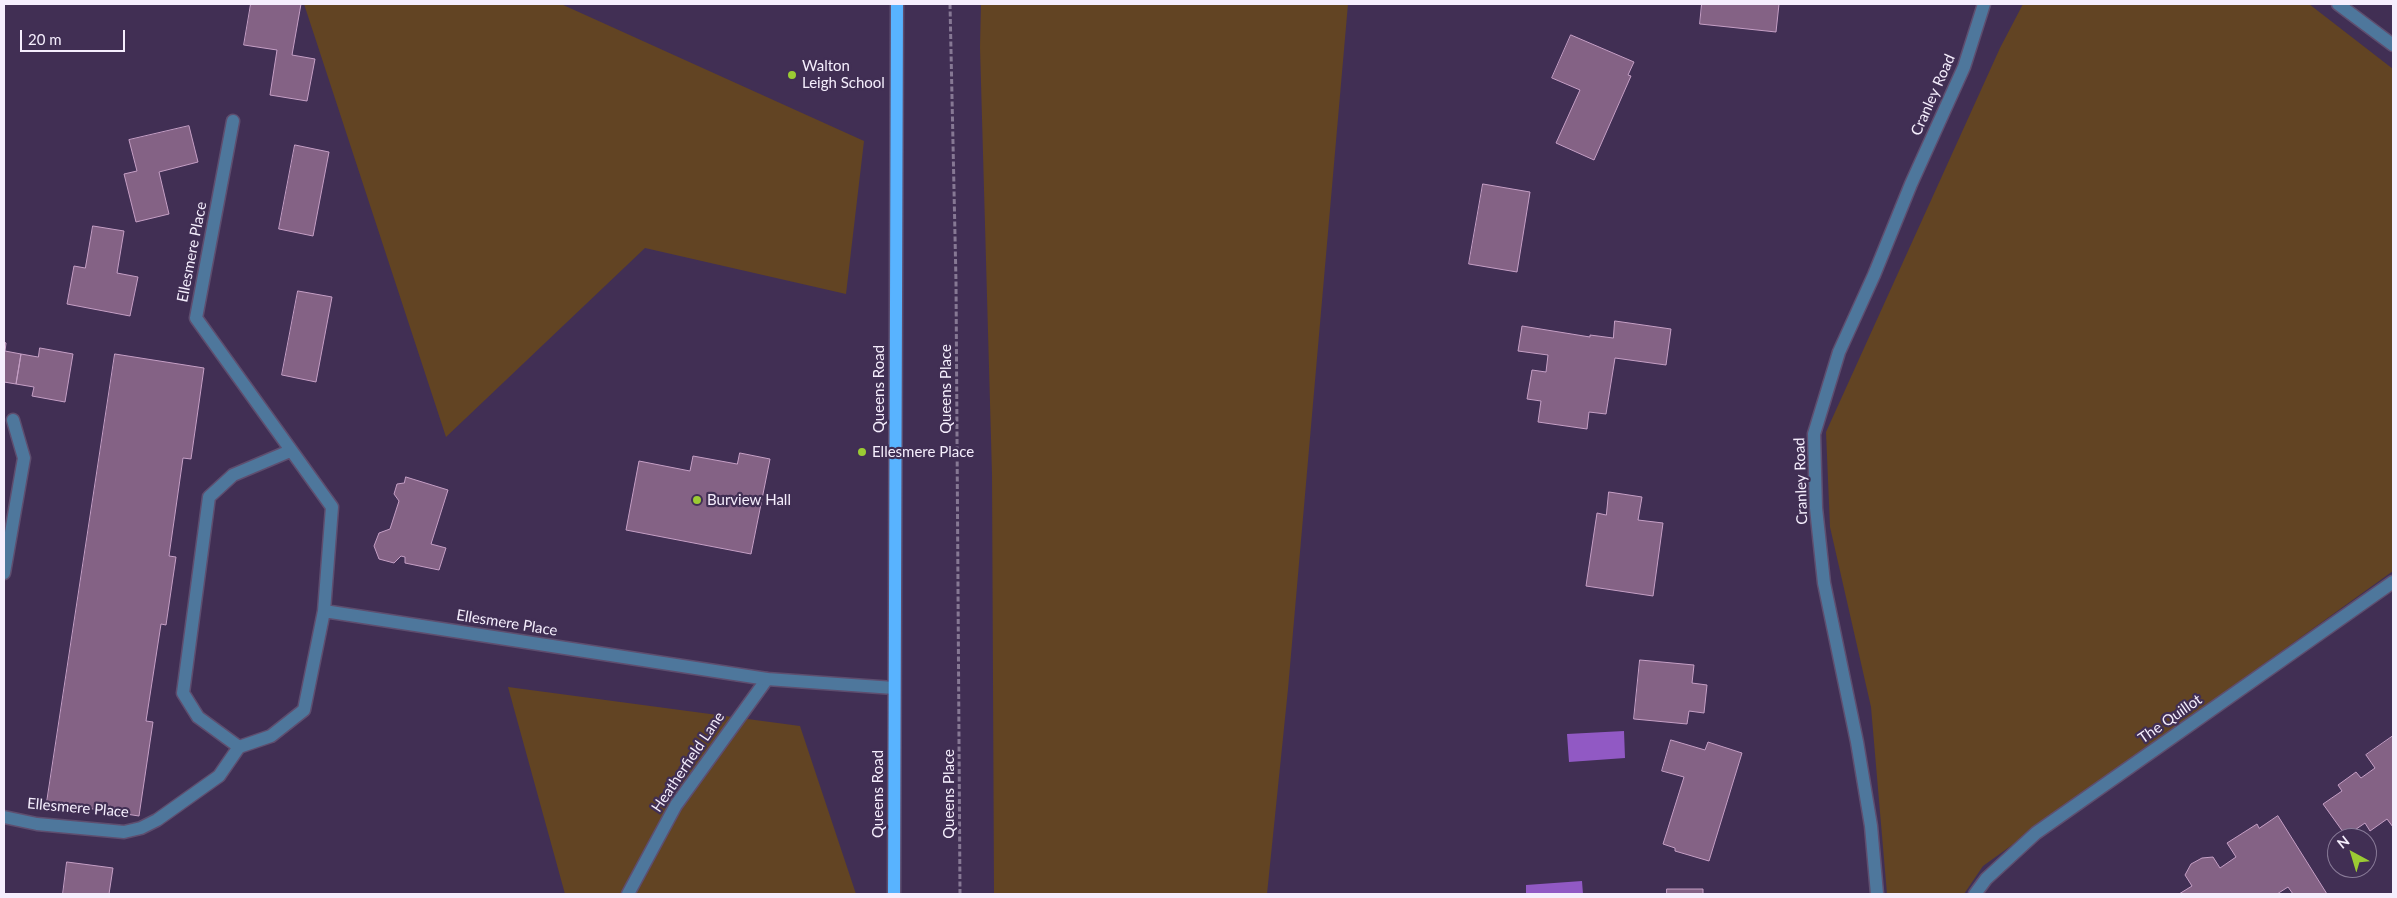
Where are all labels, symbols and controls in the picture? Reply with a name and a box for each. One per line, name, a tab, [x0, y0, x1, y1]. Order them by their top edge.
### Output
scale bar	[22, 20, 128, 52]
text: 20 m	[28, 30, 62, 48]
street label: Cranley Road	[1907, 51, 1959, 139]
place label: Walton Leigh School	[802, 57, 885, 92]
marker: Walton Leigh School	[786, 69, 798, 81]
street label: Ellesmere Place	[173, 200, 211, 304]
street label: Queens Place	[937, 344, 955, 434]
street label: Queens Road	[870, 345, 888, 433]
street label: Cranley Road	[1790, 437, 1812, 525]
place label: Ellesmere Place	[872, 443, 974, 461]
marker: Ellesmere Place	[856, 446, 868, 458]
place label: Burview Hall	[707, 491, 791, 509]
marker: Burview Hall	[691, 494, 703, 506]
street label: Ellesmere Place	[455, 606, 559, 640]
street label: The Quillot	[2135, 691, 2205, 747]
street label: Heatherfield Lane	[648, 708, 728, 816]
street label: Queens Place	[940, 749, 958, 839]
street label: Queens Road	[869, 750, 887, 838]
street label: Ellesmere Place	[26, 795, 130, 821]
north arrow	[2327, 828, 2377, 878]
text: N	[2333, 832, 2352, 852]

